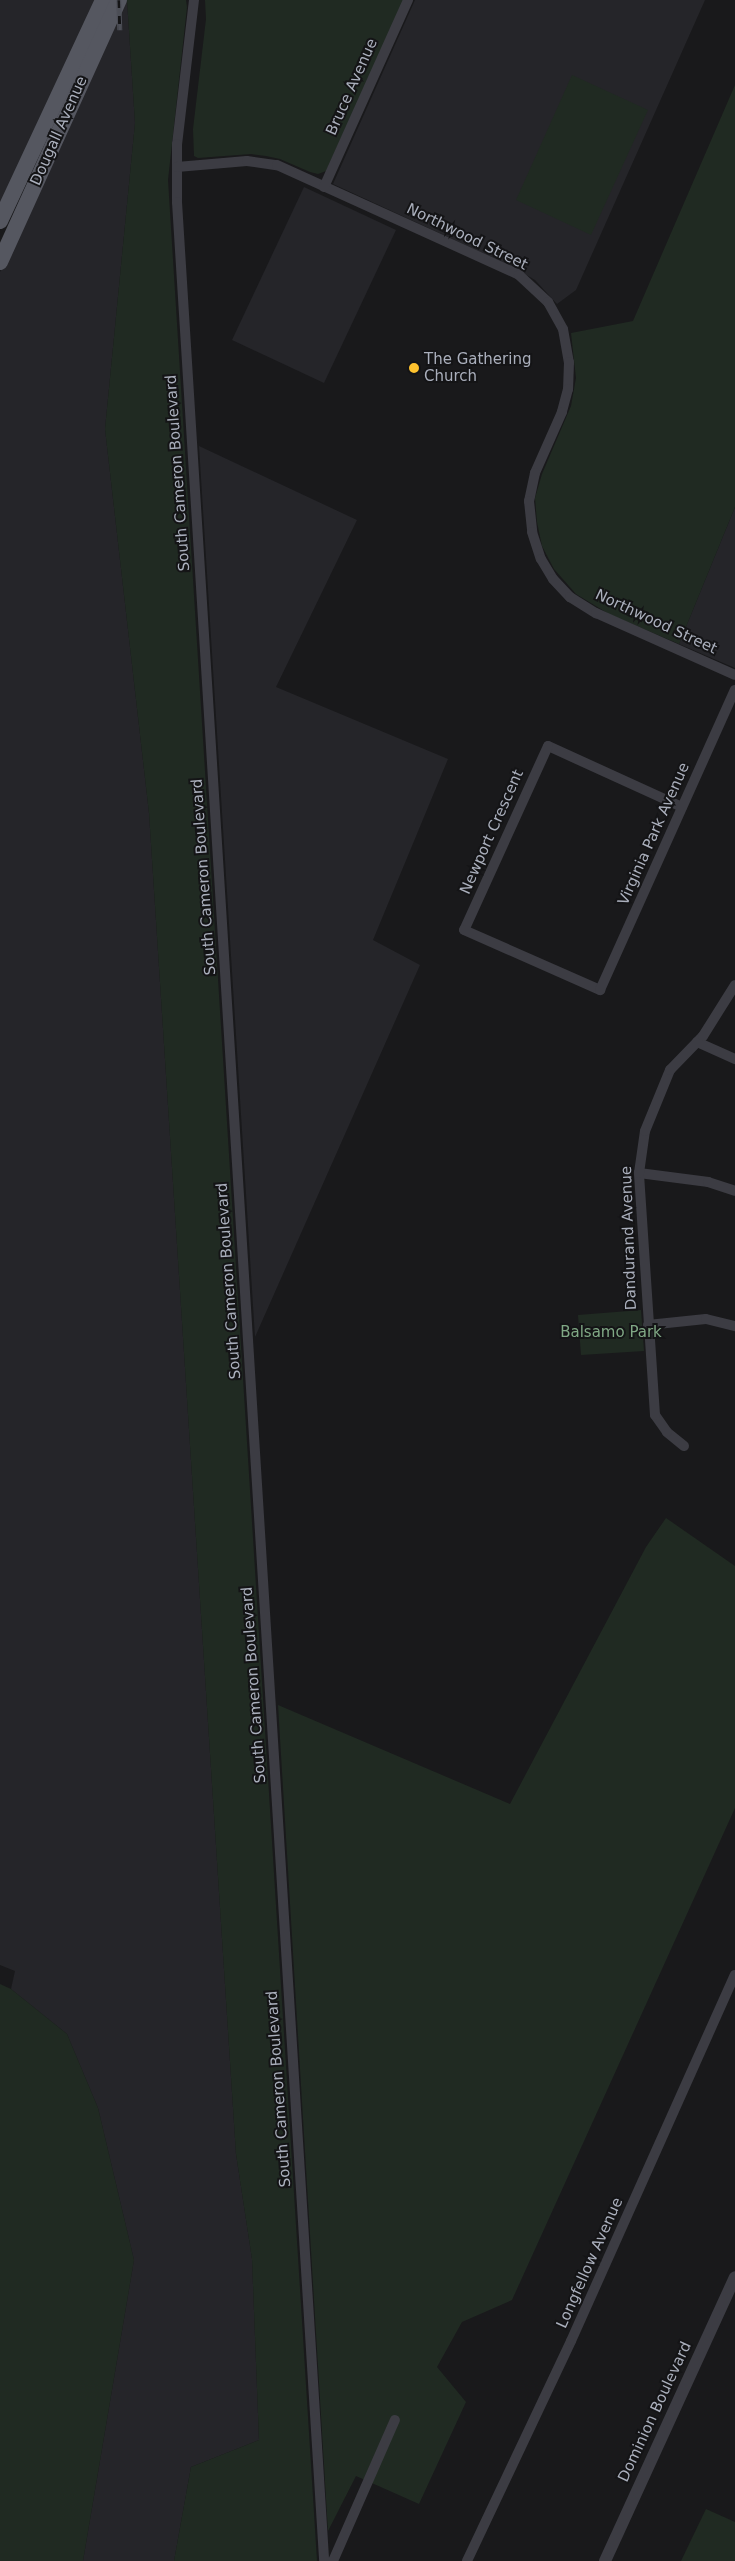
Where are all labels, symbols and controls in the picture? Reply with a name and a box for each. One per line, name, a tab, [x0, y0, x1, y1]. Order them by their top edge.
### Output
street label: Bruce Avenue	[323, 36, 381, 138]
street label: Dougall Avenue	[27, 74, 91, 188]
street label: Northwood Street	[404, 200, 530, 274]
place label: The Gathering Church	[424, 350, 531, 385]
marker: The Gathering Church	[408, 362, 420, 374]
street label: South Cameron Boulevard	[162, 374, 194, 572]
street label: Northwood Street	[592, 586, 720, 658]
street label: Virginia Park Avenue	[614, 760, 694, 908]
street label: Newport Crescent	[456, 767, 528, 897]
street label: South Cameron Boulevard	[188, 778, 220, 976]
street label: Dandurand Avenue	[617, 1166, 641, 1310]
street label: South Cameron Boulevard	[213, 1182, 245, 1380]
park label: Balsamo Park	[560, 1324, 662, 1342]
street label: South Cameron Boulevard	[238, 1586, 270, 1784]
street label: South Cameron Boulevard	[263, 1990, 295, 2188]
street label: Longfellow Avenue	[553, 2195, 627, 2331]
street label: Dominion Boulevard	[615, 2339, 695, 2485]

